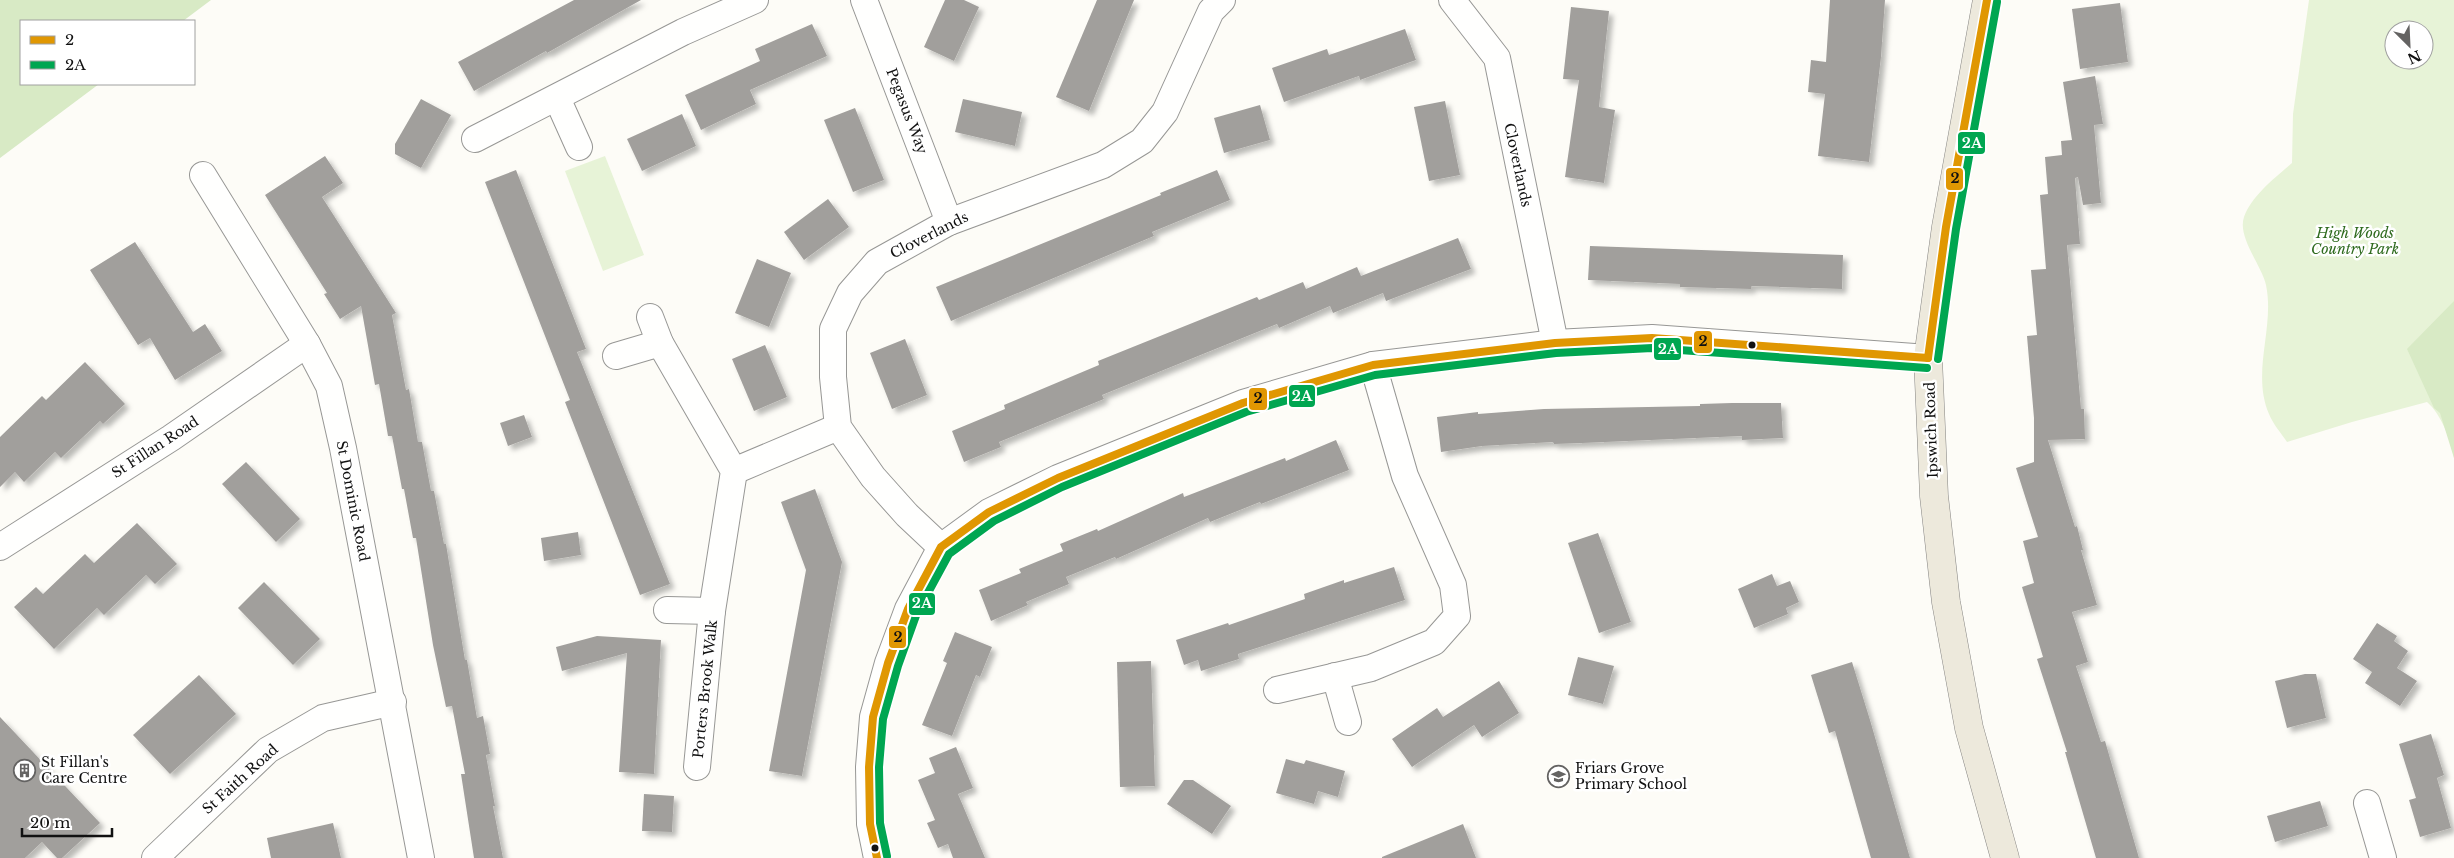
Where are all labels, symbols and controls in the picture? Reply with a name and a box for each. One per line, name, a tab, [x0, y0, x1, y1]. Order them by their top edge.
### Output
legend	[20, 20, 195, 85]
north arrow	[2384, 20, 2434, 70]
text: 2	[65, 30, 74, 49]
text: N	[2405, 46, 2424, 68]
text: 2A	[65, 55, 86, 74]
street label: Pegasus Way	[882, 66, 932, 157]
street label: Cloverlands	[1500, 121, 1536, 209]
line badge: 2A	[1957, 131, 1986, 155]
text: 2A	[1962, 134, 1983, 152]
line badge: 2	[1945, 167, 1964, 191]
text: 2	[1950, 169, 1960, 187]
street label: Cloverlands	[887, 208, 971, 262]
park label: High Woods Country Park	[2311, 224, 2399, 258]
line badge: 2	[1693, 330, 1713, 354]
text: 2	[1698, 332, 1708, 350]
line badge: 2A	[1653, 337, 1682, 361]
text: 2A	[1658, 340, 1679, 358]
unlabelled marker	[1747, 340, 1757, 350]
street label: Ipswich Road	[1920, 381, 1942, 479]
line badge: 2A	[1288, 384, 1316, 408]
line badge: 2	[1248, 387, 1268, 411]
text: 2A	[1292, 387, 1313, 405]
text: 2	[1253, 389, 1263, 407]
street label: St Fillan Road	[108, 412, 202, 482]
street label: St Dominic Road	[332, 439, 374, 564]
line badge: 2A	[908, 592, 936, 616]
text: 2A	[912, 594, 933, 612]
street label: Porters Brook Walk	[689, 619, 721, 759]
line badge: 2	[888, 625, 907, 649]
text: 2	[893, 628, 903, 646]
street label: St Faith Road	[198, 740, 282, 818]
place label: St Fillan's Care Centre	[41, 753, 127, 787]
building icon: St Fillan's Care Centre	[13, 758, 37, 782]
place label: Friars Grove Primary School	[1575, 759, 1688, 793]
school or university icon: Friars Grove Primary School	[1547, 764, 1571, 788]
scale bar	[22, 806, 112, 838]
text: 20 m	[30, 813, 70, 832]
unlabelled marker	[870, 843, 880, 853]

